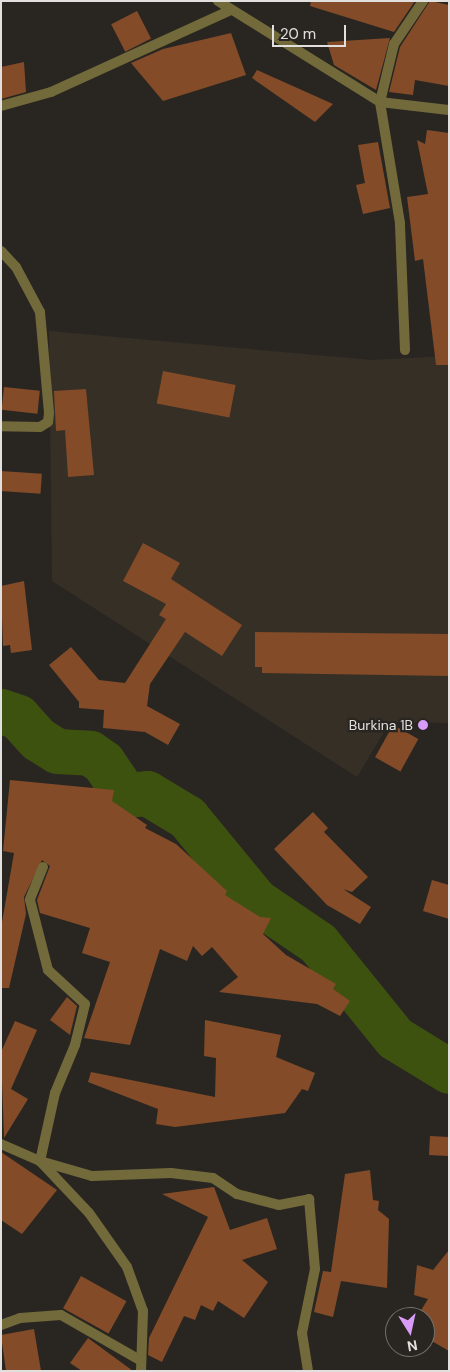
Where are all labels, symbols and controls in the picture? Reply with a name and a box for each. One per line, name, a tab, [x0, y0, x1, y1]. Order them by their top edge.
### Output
scale bar	[275, 15, 349, 47]
text: 20 m	[280, 24, 316, 44]
place label: Burkina 1B	[349, 717, 413, 733]
marker: Burkina 1B	[417, 719, 429, 731]
north arrow	[385, 1307, 435, 1357]
text: N	[406, 1336, 419, 1356]

